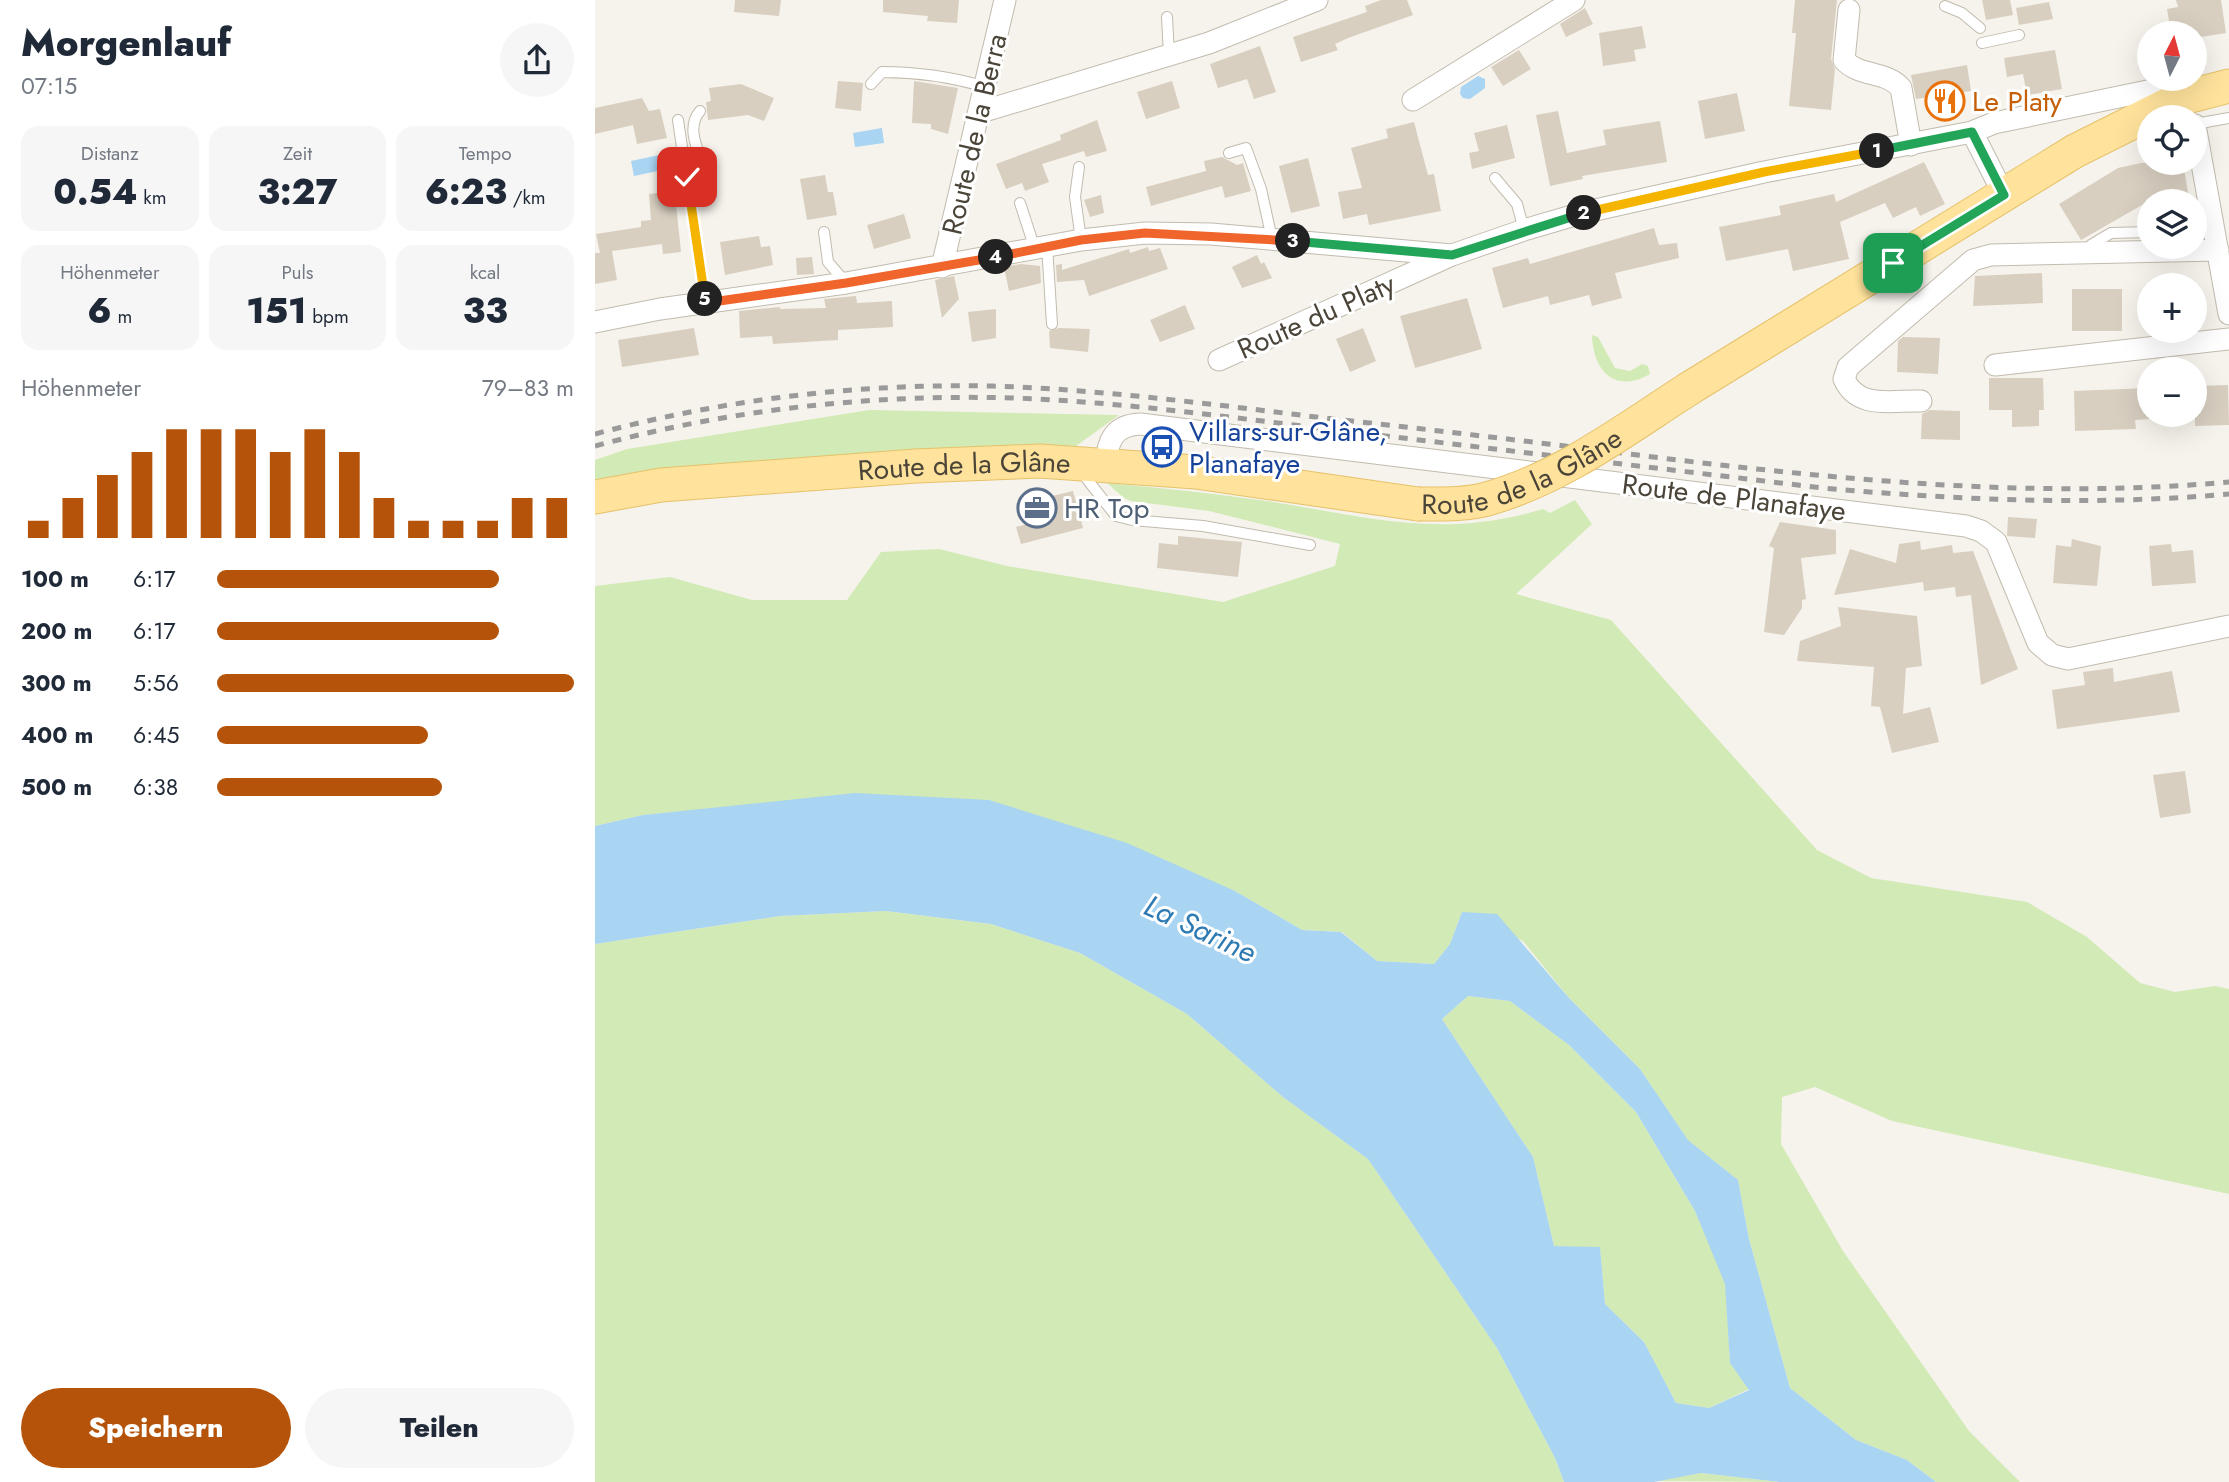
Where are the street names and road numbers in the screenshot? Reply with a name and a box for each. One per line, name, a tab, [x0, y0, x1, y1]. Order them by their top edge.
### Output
street label: Route de la Berra	[931, 30, 1018, 239]
street label: Route du Platy	[1231, 263, 1402, 369]
street label: Route de la Glâne	[1421, 418, 1630, 525]
street label: Route de la Glâne	[856, 441, 1072, 491]
street label: Route de Planafaye	[1620, 463, 1848, 532]

